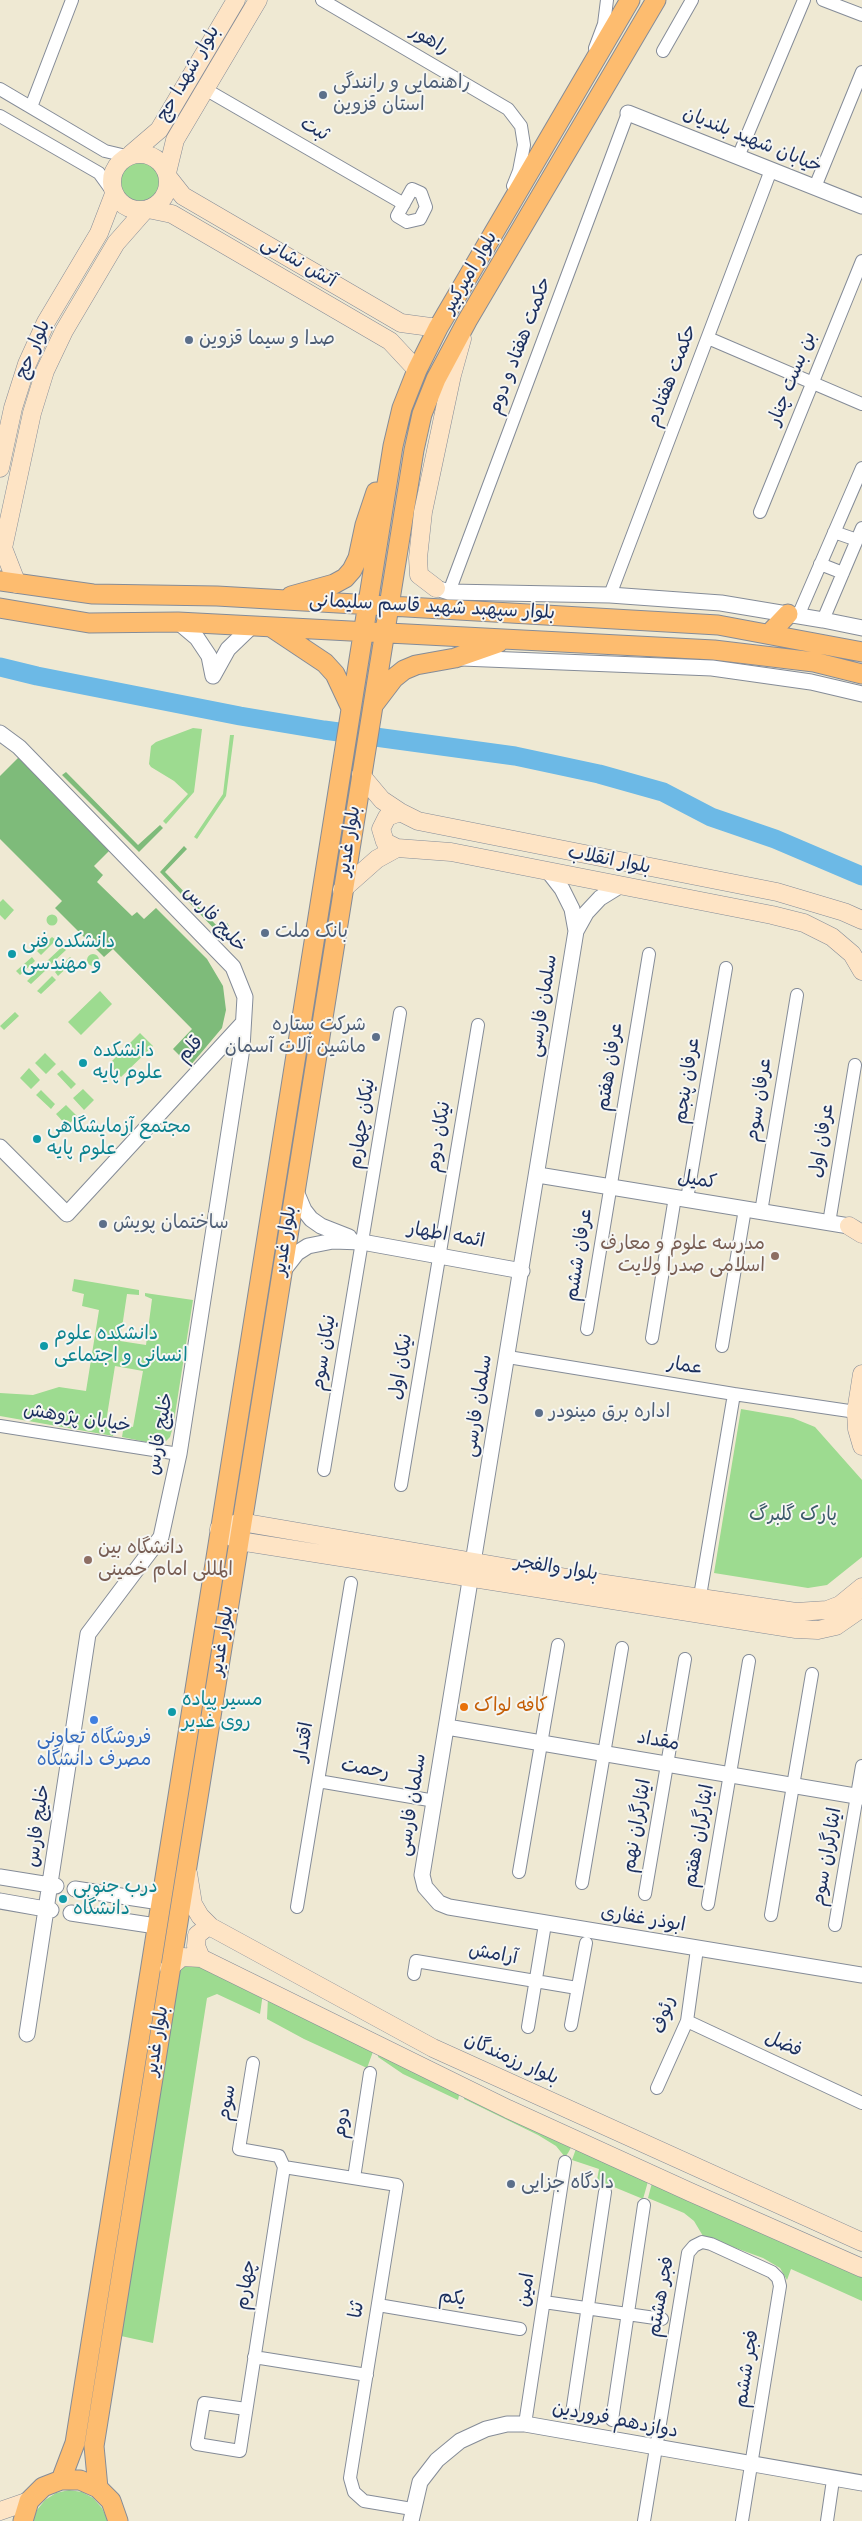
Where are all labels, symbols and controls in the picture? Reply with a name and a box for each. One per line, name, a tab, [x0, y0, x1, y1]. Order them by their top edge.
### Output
street label: راهور	[405, 21, 453, 61]
street label: بلوار شهدا حج	[152, 22, 226, 126]
place label: راهنمایی و رانندگی استان قزوین	[333, 73, 470, 117]
marker: راهنمایی و رانندگی استان قزوین	[317, 89, 329, 101]
street label: خیابان شهید بلندیان	[679, 103, 825, 179]
street label: ثبت	[296, 113, 332, 147]
street label: بلوار امیرکبیر	[438, 228, 504, 318]
street label: آتش نشانی	[256, 232, 340, 294]
street label: حکمت هفتاد و دوم	[484, 274, 558, 418]
street label: بلوار حج	[11, 317, 57, 383]
street label: حکمت هفتادم	[643, 321, 703, 431]
place label: صدا و سیما قزوین	[199, 329, 335, 351]
street label: بن بست چنار	[764, 329, 822, 429]
marker: صدا و سیما قزوین	[183, 334, 195, 346]
street label: بلوار سپهبد شهید قاسم سلیمانی	[308, 590, 556, 626]
street label: بلوار غدیر	[333, 804, 367, 878]
street label: بلوار انقلاب	[566, 842, 652, 880]
street label: خلیج فارس	[177, 882, 251, 958]
place label: بانک ملت	[275, 922, 348, 944]
marker: بانک ملت	[259, 927, 271, 939]
place label: دانشکده فنی و مهندسی	[22, 932, 115, 976]
marker: دانشکده فنی و مهندسی	[6, 948, 18, 960]
street label: سلمان فارسی	[525, 953, 563, 1059]
place label: شرکت ستاره ماشین آلات آسمان	[225, 1015, 366, 1059]
street label: عرفان هفتم	[593, 1021, 629, 1113]
marker: شرکت ستاره ماشین آلات آسمان	[370, 1031, 382, 1043]
street label: قلم	[173, 1032, 209, 1068]
street label: عرفان پنجم	[670, 1036, 706, 1126]
place label: دانشکده علوم پایه	[93, 1041, 162, 1085]
street label: عرفان سوم	[742, 1056, 778, 1144]
marker: دانشکده علوم پایه	[77, 1057, 89, 1069]
street label: نیکان چهارم	[345, 1077, 381, 1171]
street label: نیکان دوم	[423, 1100, 457, 1174]
street label: عرفان اول	[806, 1102, 840, 1180]
place label: مجتمع آزمایشگاهی علوم پایه	[47, 1117, 191, 1161]
marker: مجتمع آزمایشگاهی علوم پایه	[31, 1133, 43, 1145]
street label: کمیل	[676, 1167, 718, 1195]
street label: بلوار غدیر	[269, 1204, 303, 1278]
street label: عرفان ششم	[561, 1207, 599, 1303]
place label: ساختمان پویش	[113, 1213, 229, 1235]
marker: ساختمان پویش	[97, 1218, 109, 1230]
street label: ائمه اطهار	[406, 1218, 486, 1254]
place label: مدرسه علوم و معارف اسلامی صدرا ولایت	[600, 1234, 765, 1278]
marker: مدرسه علوم و معارف اسلامی صدرا ولایت	[769, 1250, 781, 1262]
street label: نیکان سوم	[308, 1313, 342, 1393]
place label: دانشکده علوم انسانی و اجتماعی	[54, 1324, 188, 1368]
street label: نیکان اول	[386, 1332, 418, 1402]
marker: دانشکده علوم انسانی و اجتماعی	[38, 1340, 50, 1352]
street label: سلمان فارسی	[460, 1353, 498, 1459]
street label: عمار	[665, 1353, 705, 1381]
street label: خلیج فارس	[143, 1391, 179, 1477]
street label: خیابان پژوهش	[22, 1399, 132, 1439]
place label: اداره برق مینودر	[549, 1402, 670, 1424]
marker: اداره برق مینودر	[533, 1407, 545, 1419]
park label: پارک گلبرگ	[749, 1505, 837, 1527]
place label: دانشگاه بین المللی امام خمینی	[98, 1538, 233, 1582]
street label: بلوار والفجر	[513, 1551, 599, 1587]
marker: دانشگاه بین المللی امام خمینی	[82, 1554, 94, 1566]
street label: بلوار غدیر	[206, 1604, 240, 1678]
place label: مسیر پیاده روی غدیر	[182, 1690, 263, 1734]
place label: کافه لواک	[474, 1696, 548, 1718]
marker: کافه لواک	[458, 1701, 470, 1713]
marker: مسیر پیاده روی غدیر	[166, 1706, 178, 1718]
marker: فروشگاه تعاونی مصرف دانشگاه	[88, 1714, 100, 1726]
street label: اقتدار	[290, 1720, 320, 1764]
street label: مقداد	[635, 1727, 681, 1757]
place label: فروشگاه تعاونی مصرف دانشگاه	[37, 1728, 151, 1772]
street label: سلمان فارسی	[394, 1752, 432, 1858]
street label: رحمت	[339, 1755, 391, 1785]
street label: ایثارگران نهم	[619, 1777, 657, 1875]
street label: خلیج فارس	[22, 1783, 56, 1869]
street label: ایثارگران هفتم	[680, 1783, 720, 1889]
street label: ایثارگران سوم	[808, 1806, 848, 1908]
place label: درب جنوبی دانشگاه	[73, 1877, 158, 1921]
marker: درب جنوبی دانشگاه	[57, 1893, 69, 1905]
street label: ابوذر غفاری	[599, 1902, 687, 1938]
street label: آرامش	[467, 1939, 519, 1971]
street label: رئوف	[649, 1994, 681, 2036]
street label: بلوار غدیر	[141, 2004, 175, 2078]
street label: فضل	[761, 2027, 805, 2063]
street label: بلوار رزمندگان	[460, 2029, 562, 2091]
street label: سوم	[214, 2083, 242, 2123]
street label: دوم	[329, 2106, 357, 2140]
place label: دادگاه جزایی	[521, 2173, 614, 2195]
marker: دادگاه جزایی	[505, 2178, 517, 2190]
street label: فجر هشتم	[644, 2255, 680, 2339]
street label: چهارم	[232, 2258, 262, 2312]
street label: امین	[513, 2271, 541, 2309]
street label: یکم	[437, 2286, 467, 2312]
street label: ثنا	[345, 2300, 371, 2320]
street label: فجر ششم	[731, 2329, 765, 2409]
street label: دوازدهم فروردین	[550, 2398, 680, 2444]

